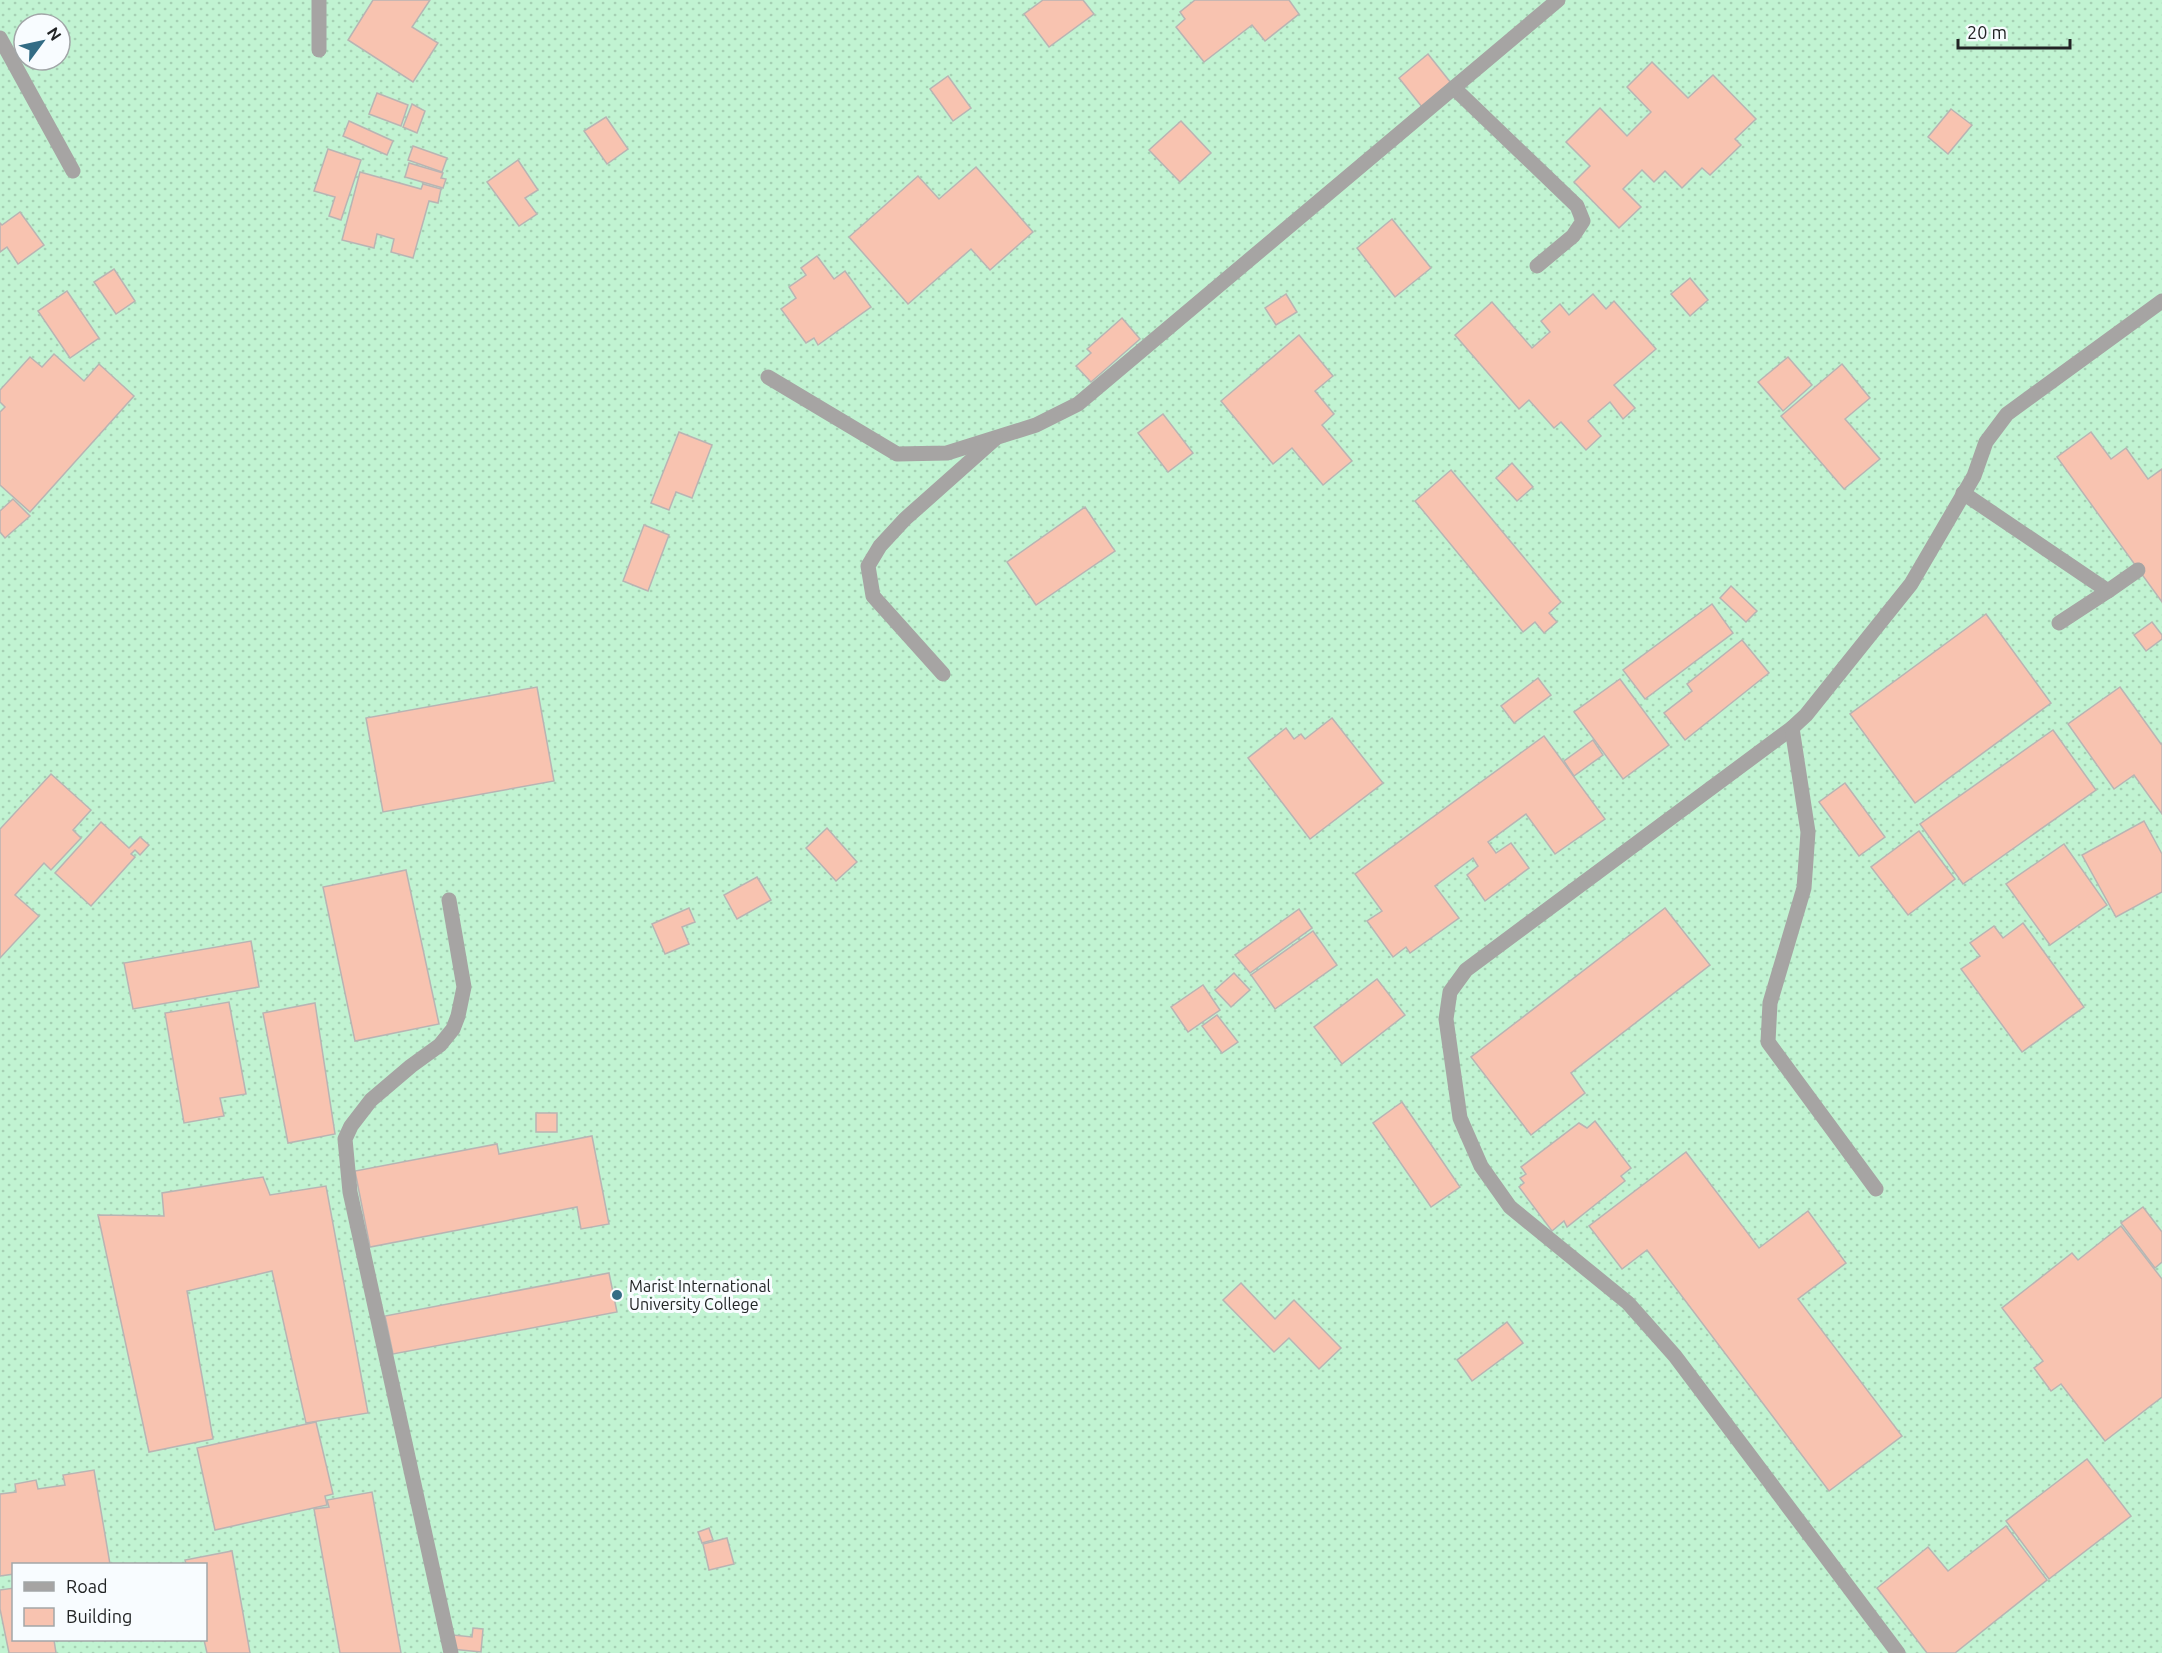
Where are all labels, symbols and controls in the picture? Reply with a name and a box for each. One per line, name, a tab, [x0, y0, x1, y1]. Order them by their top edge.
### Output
north arrow	[12, 12, 72, 72]
scale bar	[1958, 12, 2070, 50]
text: 20 m	[1967, 22, 2007, 42]
text: N	[44, 24, 65, 44]
place label: Marist International University College	[629, 1277, 771, 1313]
marker: Marist International University College	[610, 1288, 624, 1302]
legend	[12, 1563, 207, 1641]
text: Road	[66, 1576, 108, 1596]
text: Building	[66, 1606, 132, 1626]

